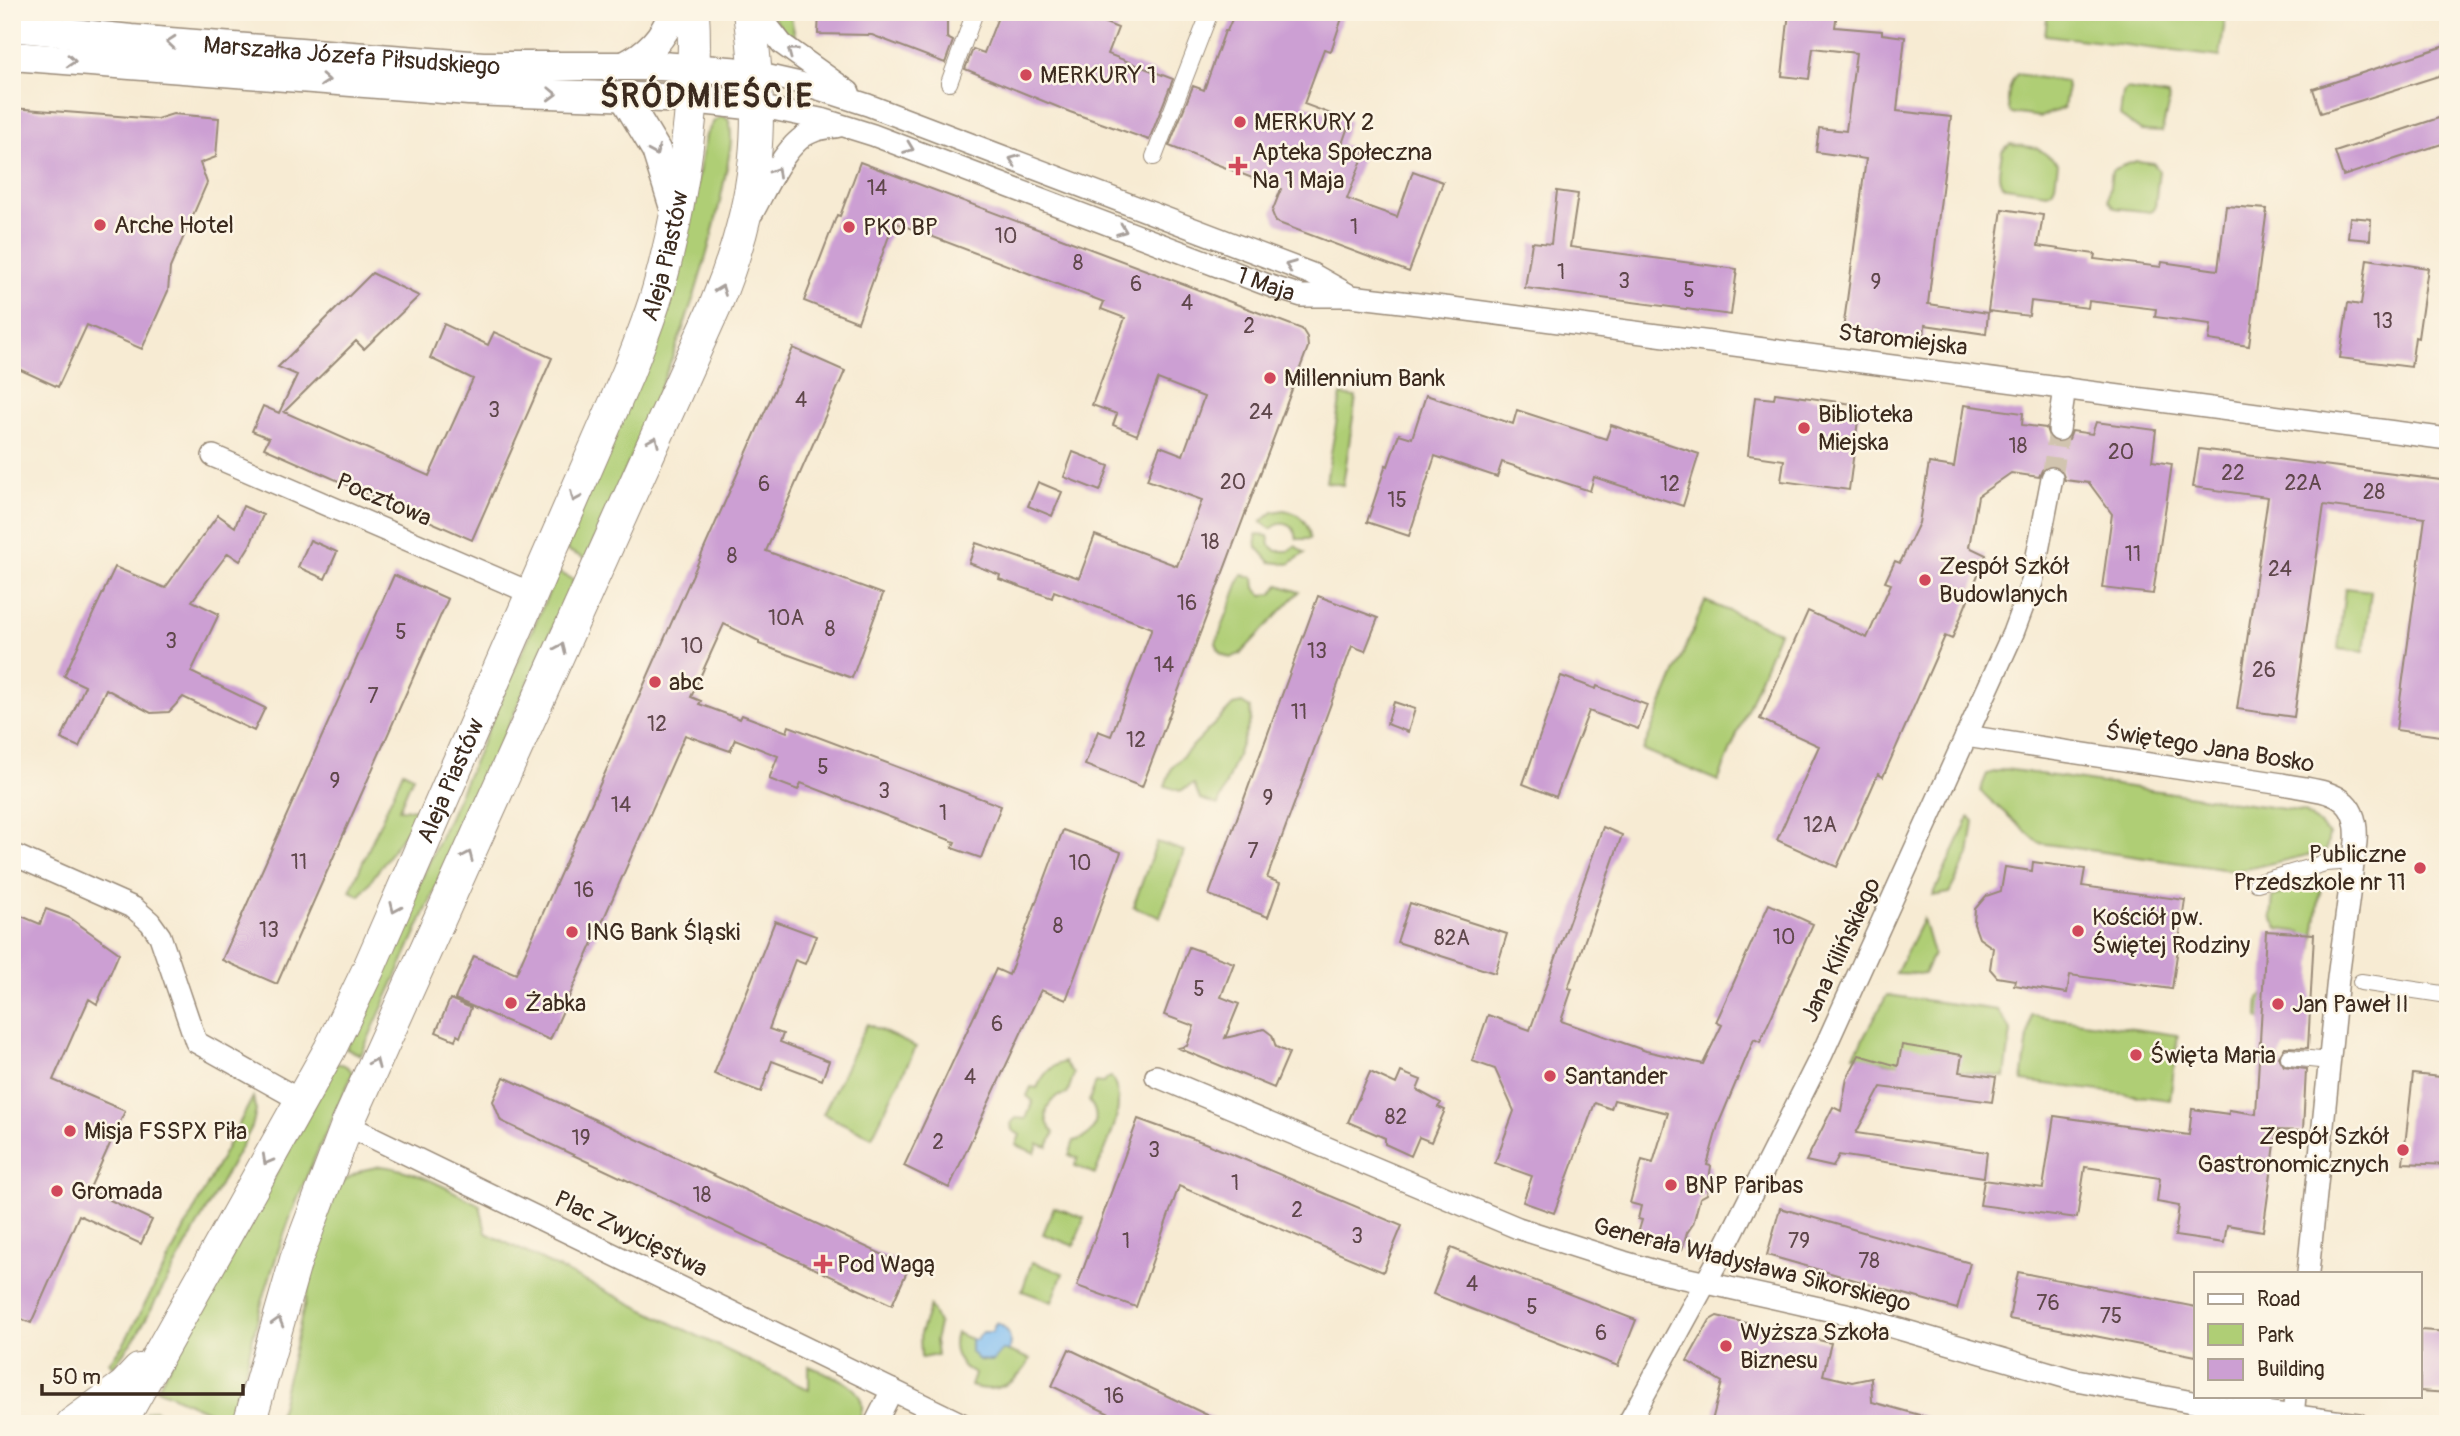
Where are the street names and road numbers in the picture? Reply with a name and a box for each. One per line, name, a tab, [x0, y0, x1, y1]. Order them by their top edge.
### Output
street label: Marszałka Józefa Piłsudskiego	[202, 30, 500, 81]
street label: Aleja Piastów	[635, 188, 695, 325]
street label: 1 Maja	[1233, 260, 1299, 307]
street label: Staromiejska	[1837, 318, 1969, 362]
street label: Pocztowa	[332, 467, 436, 533]
street label: Aleja Piastów	[411, 714, 490, 848]
street label: Świętego Jana Bosko	[2103, 717, 2317, 779]
street label: Jana Kilińskiego	[1795, 873, 1887, 1027]
street label: Plac Zwycięstwa	[550, 1184, 712, 1284]
street label: Generała Władysława Sikorskiego	[1590, 1211, 1914, 1319]

